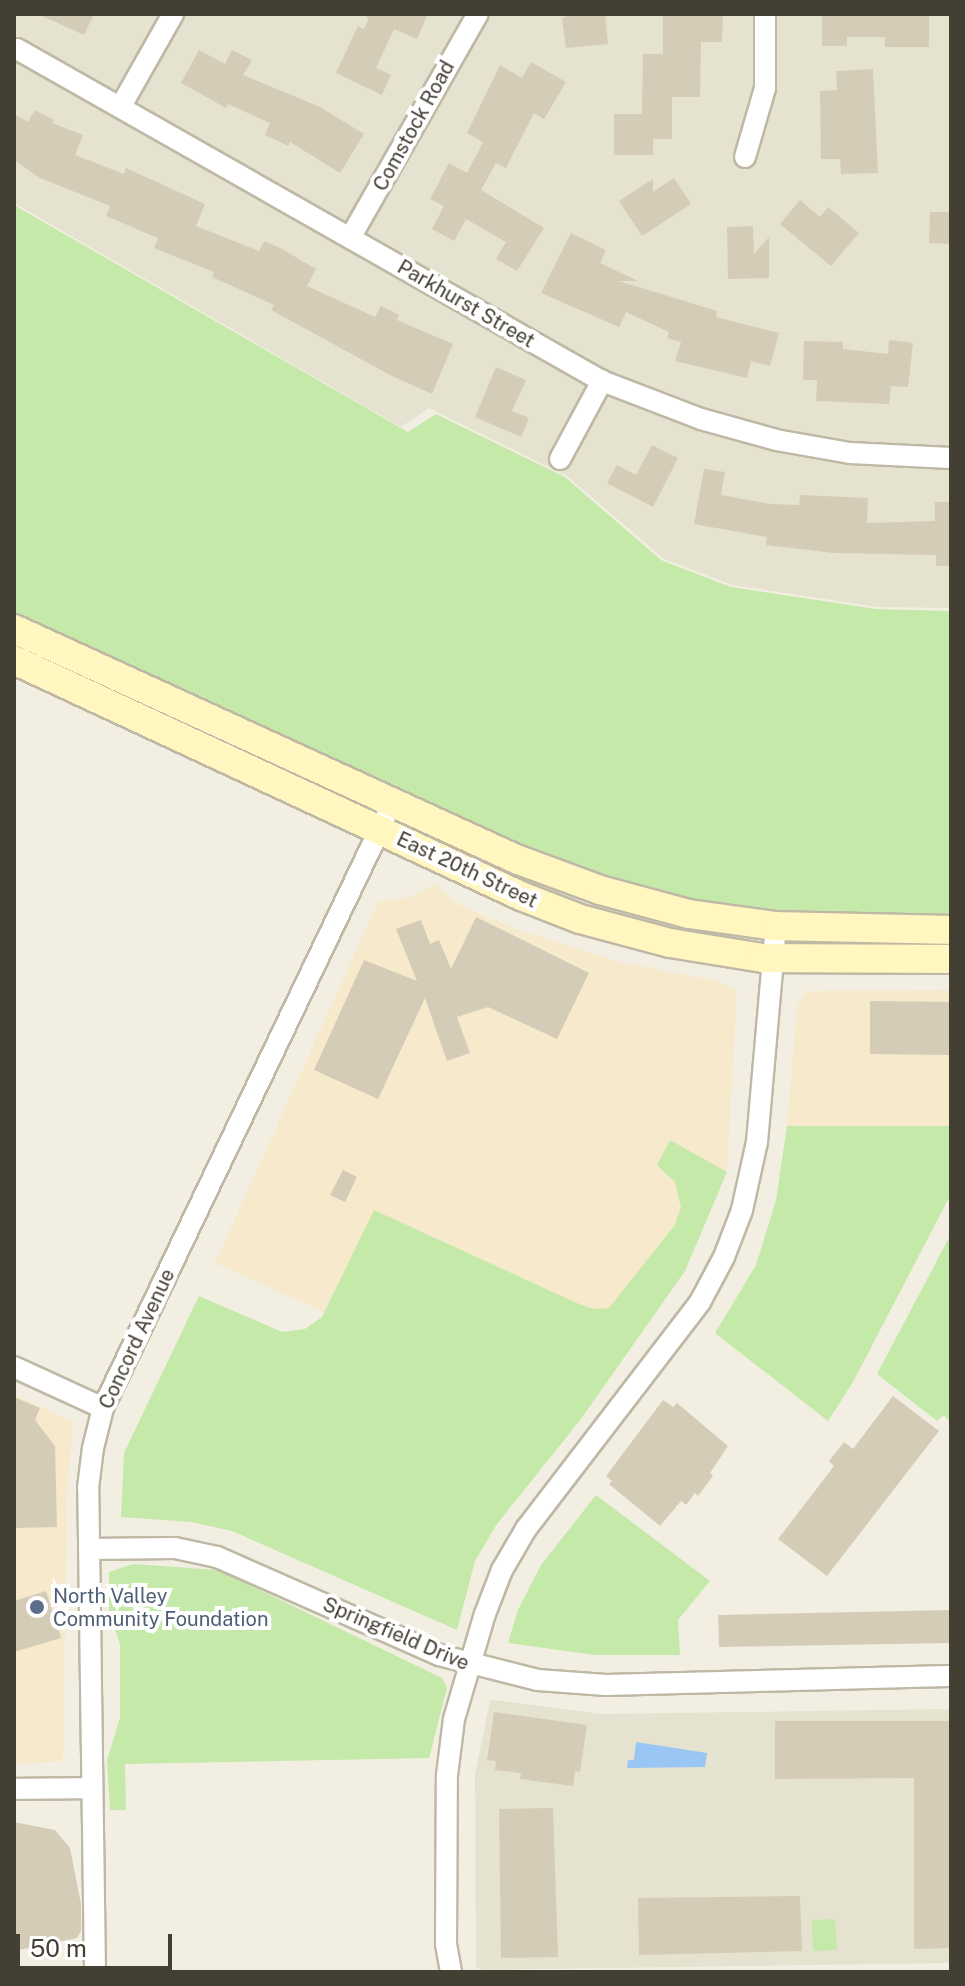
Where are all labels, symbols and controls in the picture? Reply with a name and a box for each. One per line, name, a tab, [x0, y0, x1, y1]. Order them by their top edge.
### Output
street label: Comstock Road	[368, 57, 460, 195]
street label: Parkhurst Street	[393, 255, 539, 353]
street label: East 20th Street	[393, 827, 541, 913]
street label: Concord Avenue	[94, 1265, 180, 1413]
place label: North Valley Community Foundation	[53, 1584, 268, 1631]
street label: Springfield Drive	[319, 1592, 473, 1676]
marker: North Valley Community Foundation	[28, 1598, 46, 1616]
scale bar	[20, 1918, 176, 1968]
text: 50 m	[30, 1934, 87, 1962]

